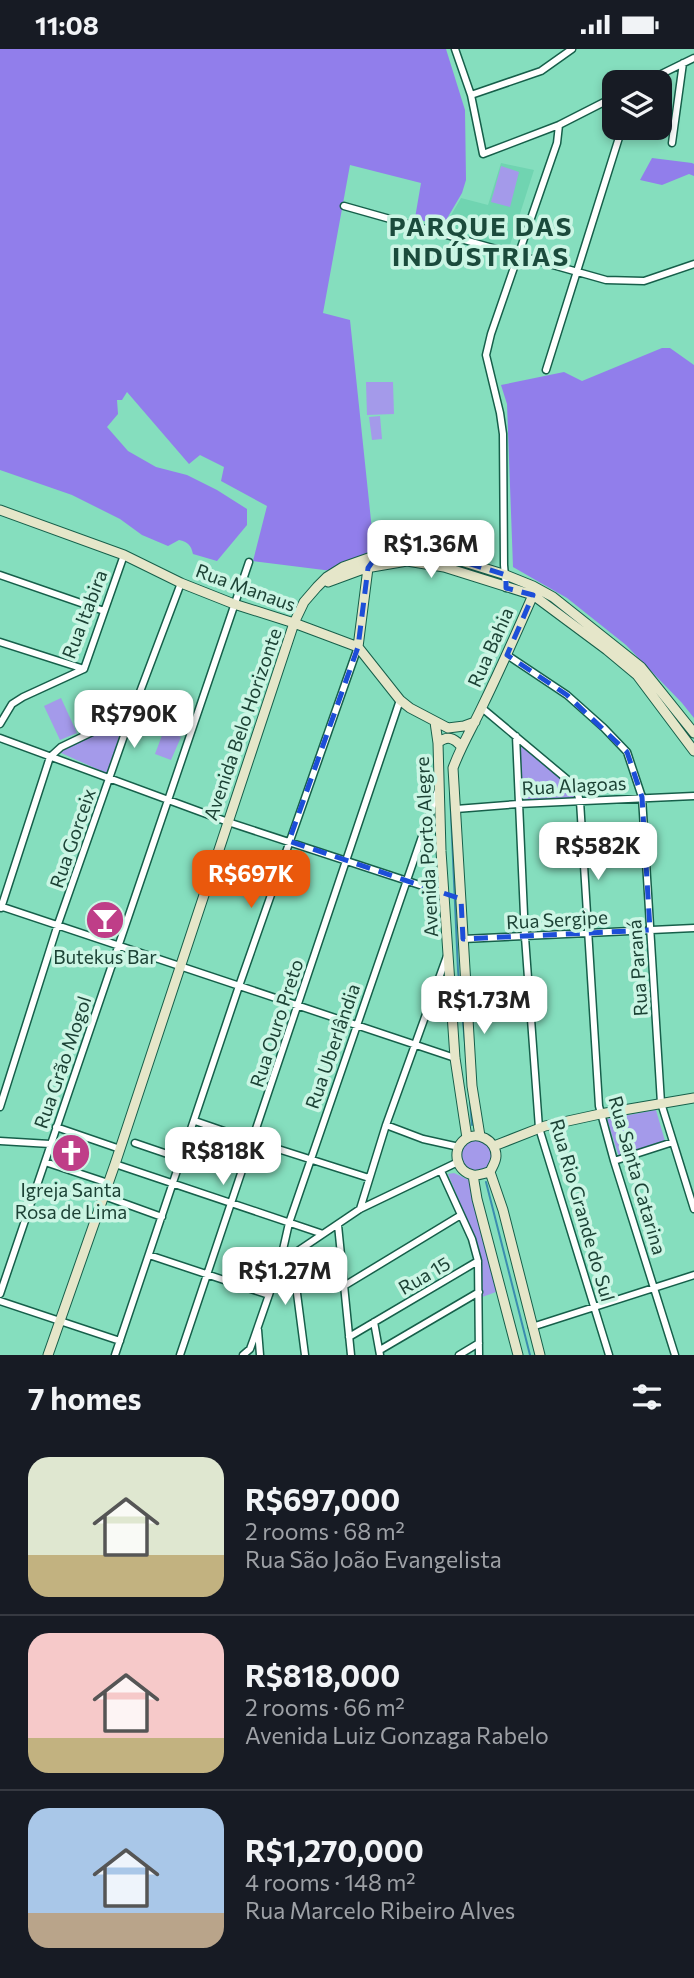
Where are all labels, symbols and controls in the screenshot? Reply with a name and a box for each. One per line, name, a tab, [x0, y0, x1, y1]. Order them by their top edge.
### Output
text: 11:08	[35, 9, 99, 40]
map controls	[602, 70, 672, 140]
button: layers	[602, 70, 672, 140]
district label: PARQUE DAS INDÚSTRIAS	[389, 210, 573, 271]
pin: R$1.36M	[366, 521, 496, 580]
text: R$1.36M	[383, 529, 479, 557]
street label: Rua Manaus	[193, 558, 299, 616]
street label: Rua Itabira	[57, 566, 111, 662]
street label: Rua Bahia	[462, 604, 518, 690]
street label: Avenida Belo Horizonte	[198, 625, 286, 823]
pin: R$790K	[77, 691, 191, 750]
text: R$790K	[90, 699, 178, 727]
street label: Avenida Porto Alegre	[410, 756, 442, 938]
street label: Rua Alagoas	[521, 771, 627, 799]
street label: Rua Gorceix	[44, 785, 100, 891]
pin: R$582K	[541, 823, 655, 882]
text: R$582K	[555, 831, 641, 859]
pin: R$697K	[194, 851, 308, 910]
text: R$697K	[208, 859, 294, 887]
bar icon: Butekus Bar	[84, 899, 126, 941]
street label: Rua Sergipe	[505, 905, 609, 933]
street label: Rua Paraná	[622, 919, 652, 1017]
place label: Butekus Bar	[53, 945, 157, 968]
street label: Rua Ouro Preto	[244, 956, 308, 1090]
pin: R$1.73M	[419, 977, 549, 1036]
street label: Rua Uberlândia	[300, 980, 364, 1112]
text: R$1.73M	[437, 985, 531, 1013]
street label: Rua Grão Mogol	[29, 993, 95, 1131]
street label: Rua Santa Catarina	[604, 1093, 672, 1257]
street label: Rua Rio Grande do Sul	[546, 1116, 620, 1304]
pin: R$818K	[166, 1127, 280, 1187]
church icon: Igreja Santa Rosa de Lima	[50, 1132, 92, 1174]
text: R$818K	[181, 1136, 265, 1164]
place label: Igreja Santa Rosa de Lima	[15, 1178, 127, 1223]
pin: R$1.27M	[220, 1247, 350, 1307]
street label: Rua 15	[394, 1251, 454, 1299]
text: R$1.27M	[238, 1256, 332, 1284]
icon: filters	[628, 1378, 666, 1416]
text: 7 homes	[28, 1379, 141, 1416]
text: R$697,000	[245, 1480, 400, 1517]
icon: home	[84, 1485, 168, 1569]
text: 2 rooms · 68 m²	[245, 1517, 405, 1545]
text: Rua São João Evangelista	[245, 1545, 502, 1573]
text: R$818,000	[245, 1656, 400, 1693]
icon: home	[84, 1661, 168, 1745]
text: 2 rooms · 66 m²	[245, 1693, 405, 1721]
text: Avenida Luiz Gonzaga Rabelo	[245, 1721, 549, 1749]
text: R$1,270,000	[245, 1831, 424, 1868]
icon: home	[84, 1836, 168, 1920]
text: 4 rooms · 148 m²	[245, 1868, 416, 1896]
text: Rua Marcelo Ribeiro Alves	[245, 1896, 515, 1924]

